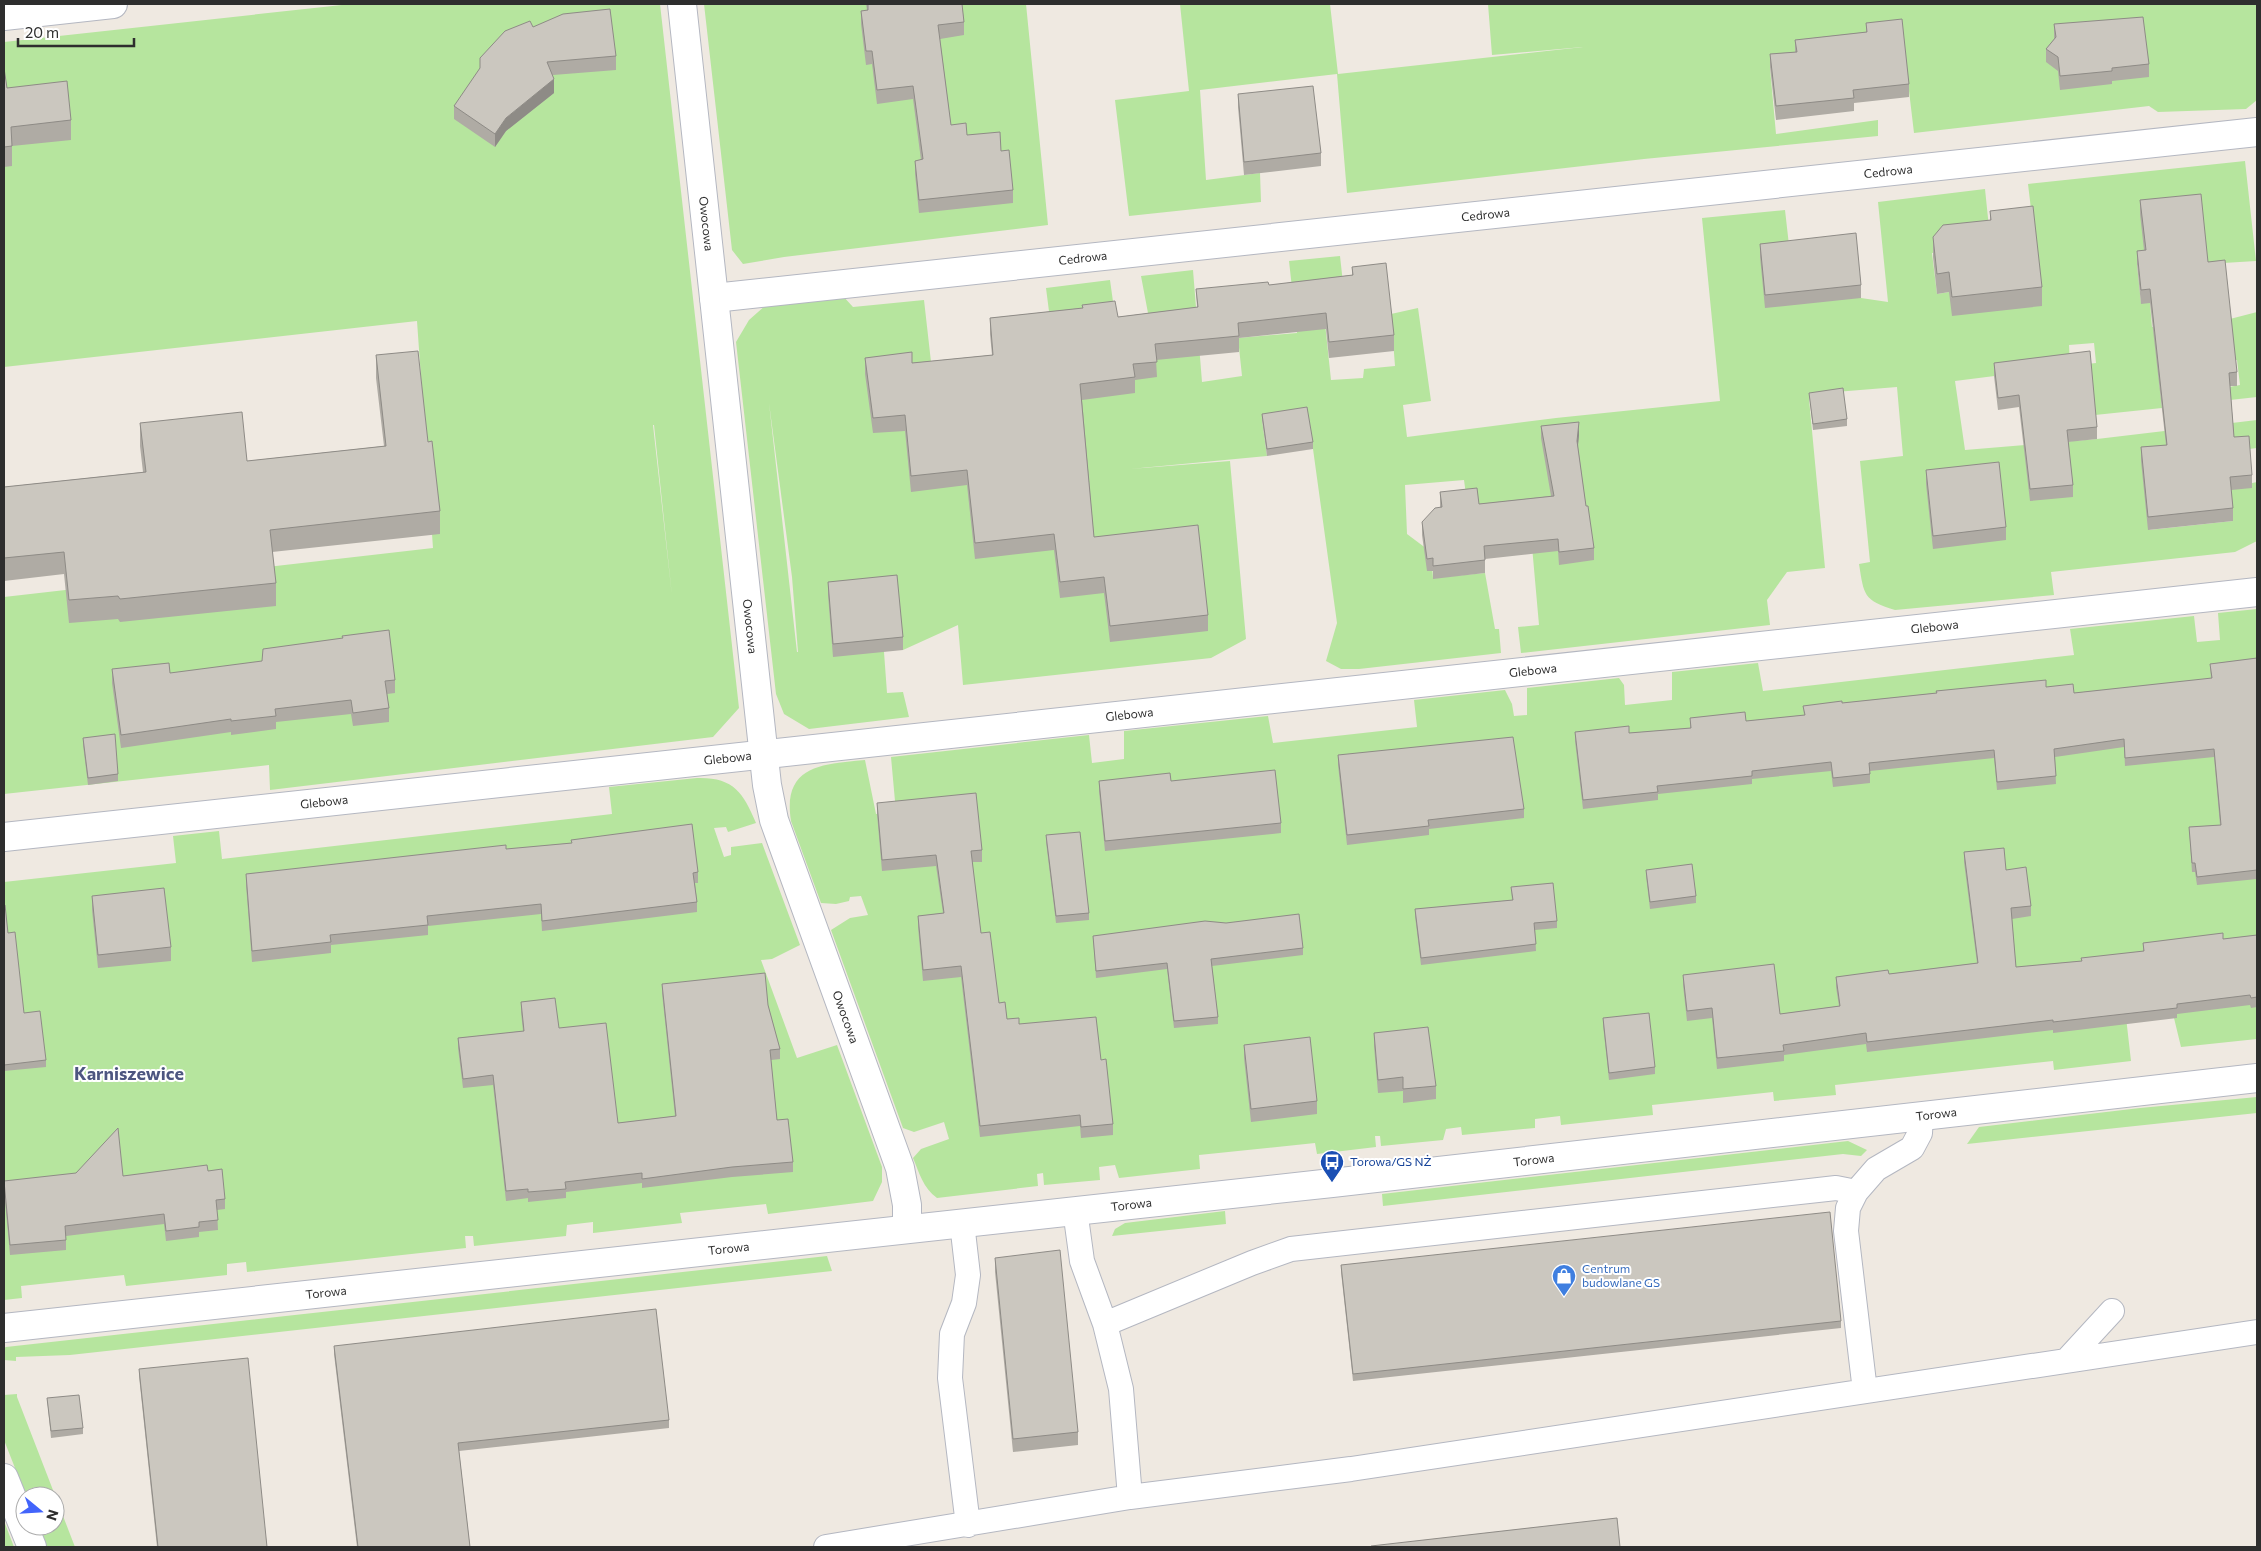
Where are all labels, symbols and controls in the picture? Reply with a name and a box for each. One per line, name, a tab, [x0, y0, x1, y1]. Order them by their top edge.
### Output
scale bar	[18, 15, 134, 47]
text: 20 m	[25, 23, 59, 41]
street label: Cedrowa	[1863, 161, 1913, 180]
street label: Owocowa	[697, 195, 717, 252]
street label: Cedrowa	[1460, 204, 1510, 224]
street label: Cedrowa	[1058, 248, 1108, 267]
street label: Owocowa	[741, 598, 761, 654]
street label: Glebowa	[1910, 617, 1959, 636]
street label: Glebowa	[1508, 660, 1558, 679]
street label: Glebowa	[1105, 704, 1154, 723]
street label: Glebowa	[703, 748, 752, 767]
street label: Glebowa	[299, 792, 349, 811]
street label: Owocowa	[830, 989, 862, 1045]
district label: Karniszewice	[74, 1062, 184, 1084]
street label: Torowa	[1915, 1104, 1957, 1123]
bus stop icon: Torowa/GS NŻ	[1319, 1149, 1345, 1183]
street label: Torowa	[1512, 1150, 1555, 1168]
place label: Torowa/GS NŻ	[1350, 1154, 1432, 1168]
street label: Torowa	[1110, 1195, 1152, 1213]
street label: Torowa	[707, 1239, 750, 1257]
place label: Centrum budowlane GS	[1582, 1261, 1660, 1289]
shop icon: Centrum budowlane GS	[1551, 1263, 1577, 1297]
street label: Torowa	[305, 1283, 347, 1301]
north arrow	[15, 1486, 65, 1536]
text: N	[43, 1508, 63, 1523]

